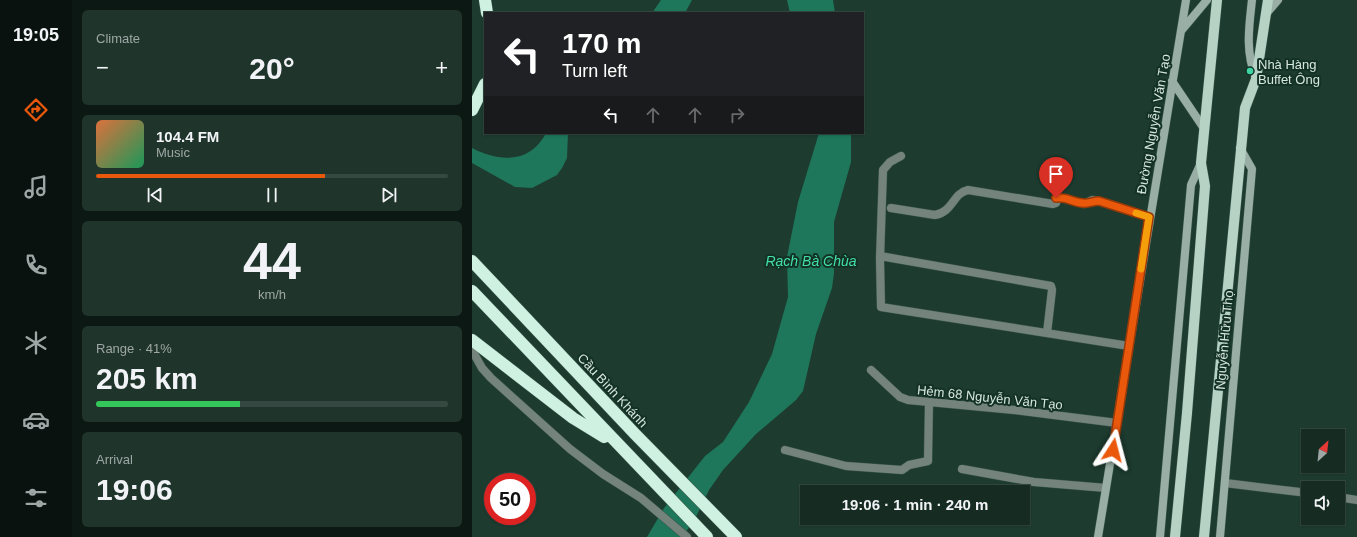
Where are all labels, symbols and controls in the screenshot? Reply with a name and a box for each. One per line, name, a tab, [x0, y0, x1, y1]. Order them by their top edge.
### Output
text: 19:05	[13, 25, 59, 45]
icon: left	[496, 28, 548, 80]
text: 170 m	[562, 28, 641, 59]
text: Climate	[96, 31, 140, 46]
text: 20°	[249, 52, 295, 85]
street label: Đường Nguyễn Văn Tạo	[1134, 53, 1173, 195]
text: −	[96, 55, 109, 80]
text: +	[435, 55, 448, 80]
place label: Nhà Hàng Buffet Ông	[1258, 57, 1320, 87]
text: Turn left	[562, 61, 627, 81]
marker: Nhà Hàng Buffet Ông	[1245, 66, 1255, 76]
icon: directions	[22, 96, 50, 124]
icon: left	[600, 104, 622, 126]
icon: ahead	[642, 104, 664, 126]
icon: ahead	[684, 104, 706, 126]
icon: right	[726, 104, 748, 126]
text: 104.4 FM	[156, 128, 219, 145]
text: Music	[156, 145, 190, 160]
pin	[1039, 157, 1073, 198]
icon: arrive	[1045, 163, 1067, 185]
icon: music	[22, 173, 50, 201]
icon: previous	[144, 184, 166, 206]
icon: pause	[261, 184, 283, 206]
icon: next	[378, 184, 400, 206]
text: 44	[243, 232, 301, 290]
icon: phone	[22, 251, 50, 279]
water label: Rạch Bà Chùa	[765, 253, 857, 269]
text: km/h	[258, 287, 286, 302]
street label: Nguyễn Hữu Thọ	[1213, 290, 1236, 390]
icon: climate	[22, 329, 50, 357]
text: Range · 41%	[96, 341, 172, 356]
street label: Cầu Bình Khánh	[575, 350, 651, 430]
text: 205 km	[96, 362, 198, 395]
street label: Hẻm 68 Nguyễn Văn Tạo	[916, 382, 1064, 413]
icon: car	[22, 406, 50, 434]
position arrow	[1092, 429, 1134, 471]
north arrow	[1301, 429, 1345, 473]
map controls	[1301, 429, 1345, 525]
text: Arrival	[96, 452, 133, 467]
text: 19:06	[96, 473, 173, 506]
speed limit sign: 50	[484, 473, 536, 525]
button: sound	[1301, 481, 1345, 525]
icon: filters	[22, 484, 50, 512]
text: 19:06 · 1 min · 240 m	[842, 496, 988, 513]

